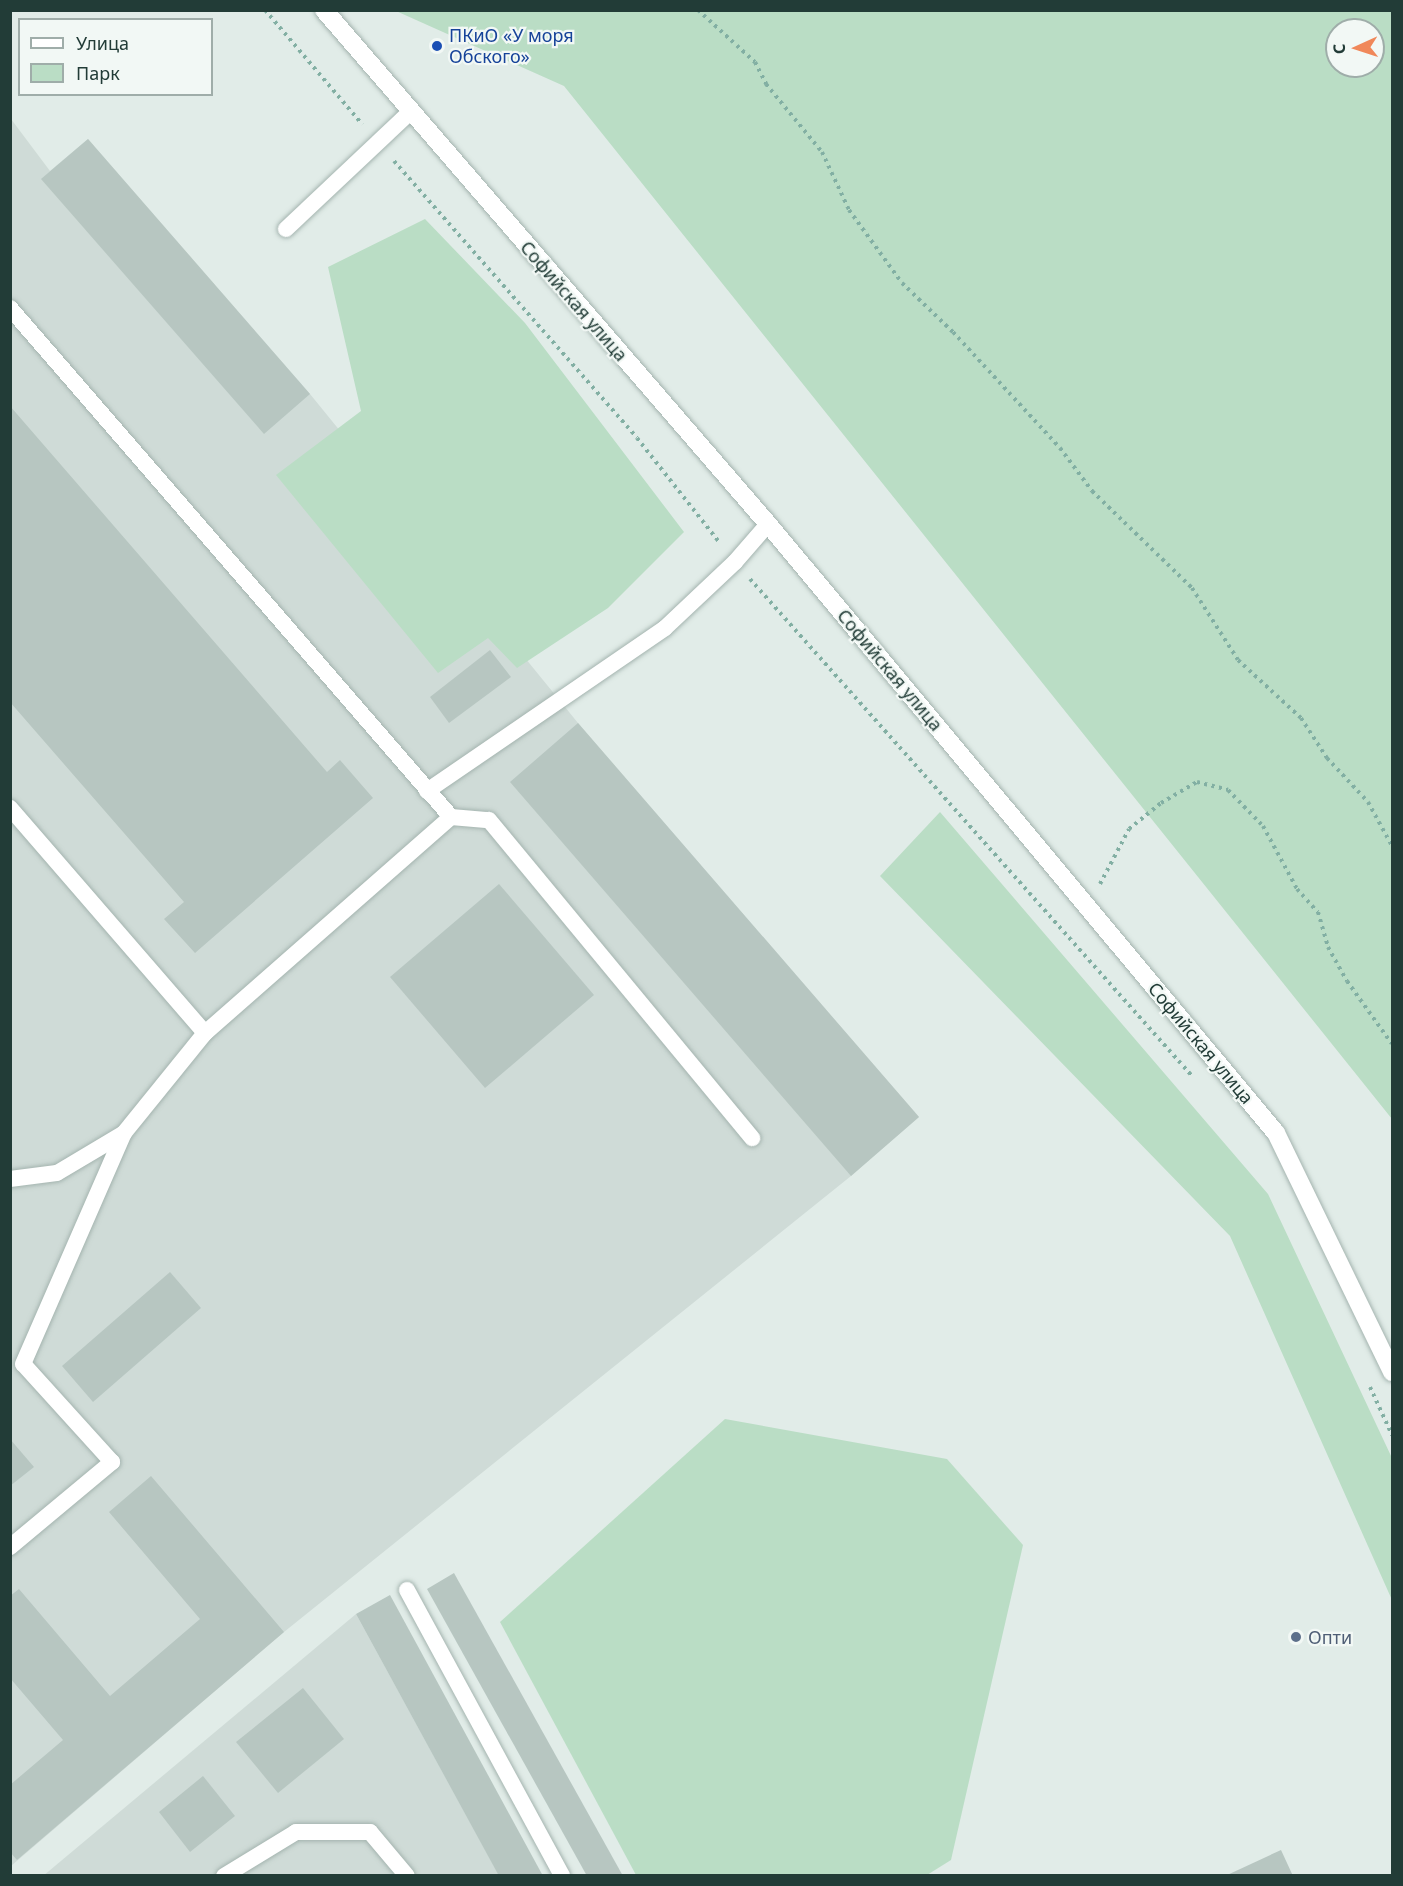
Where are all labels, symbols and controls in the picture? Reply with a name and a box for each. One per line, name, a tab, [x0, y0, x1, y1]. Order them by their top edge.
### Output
legend	[18, 18, 213, 96]
north arrow	[1325, 18, 1385, 78]
place label: ПКиО «У моря Обского»	[449, 25, 574, 68]
text: Улица	[76, 31, 129, 55]
marker: ПКиО «У моря Обского»	[430, 39, 444, 53]
text: С	[1328, 43, 1350, 55]
text: Парк	[76, 61, 120, 85]
street label: Софийская улица	[516, 237, 632, 365]
street label: Софийская улица	[833, 605, 947, 735]
street label: Софийская улица	[1144, 978, 1258, 1108]
place label: Опти	[1308, 1626, 1352, 1648]
marker: Опти	[1289, 1630, 1303, 1644]

